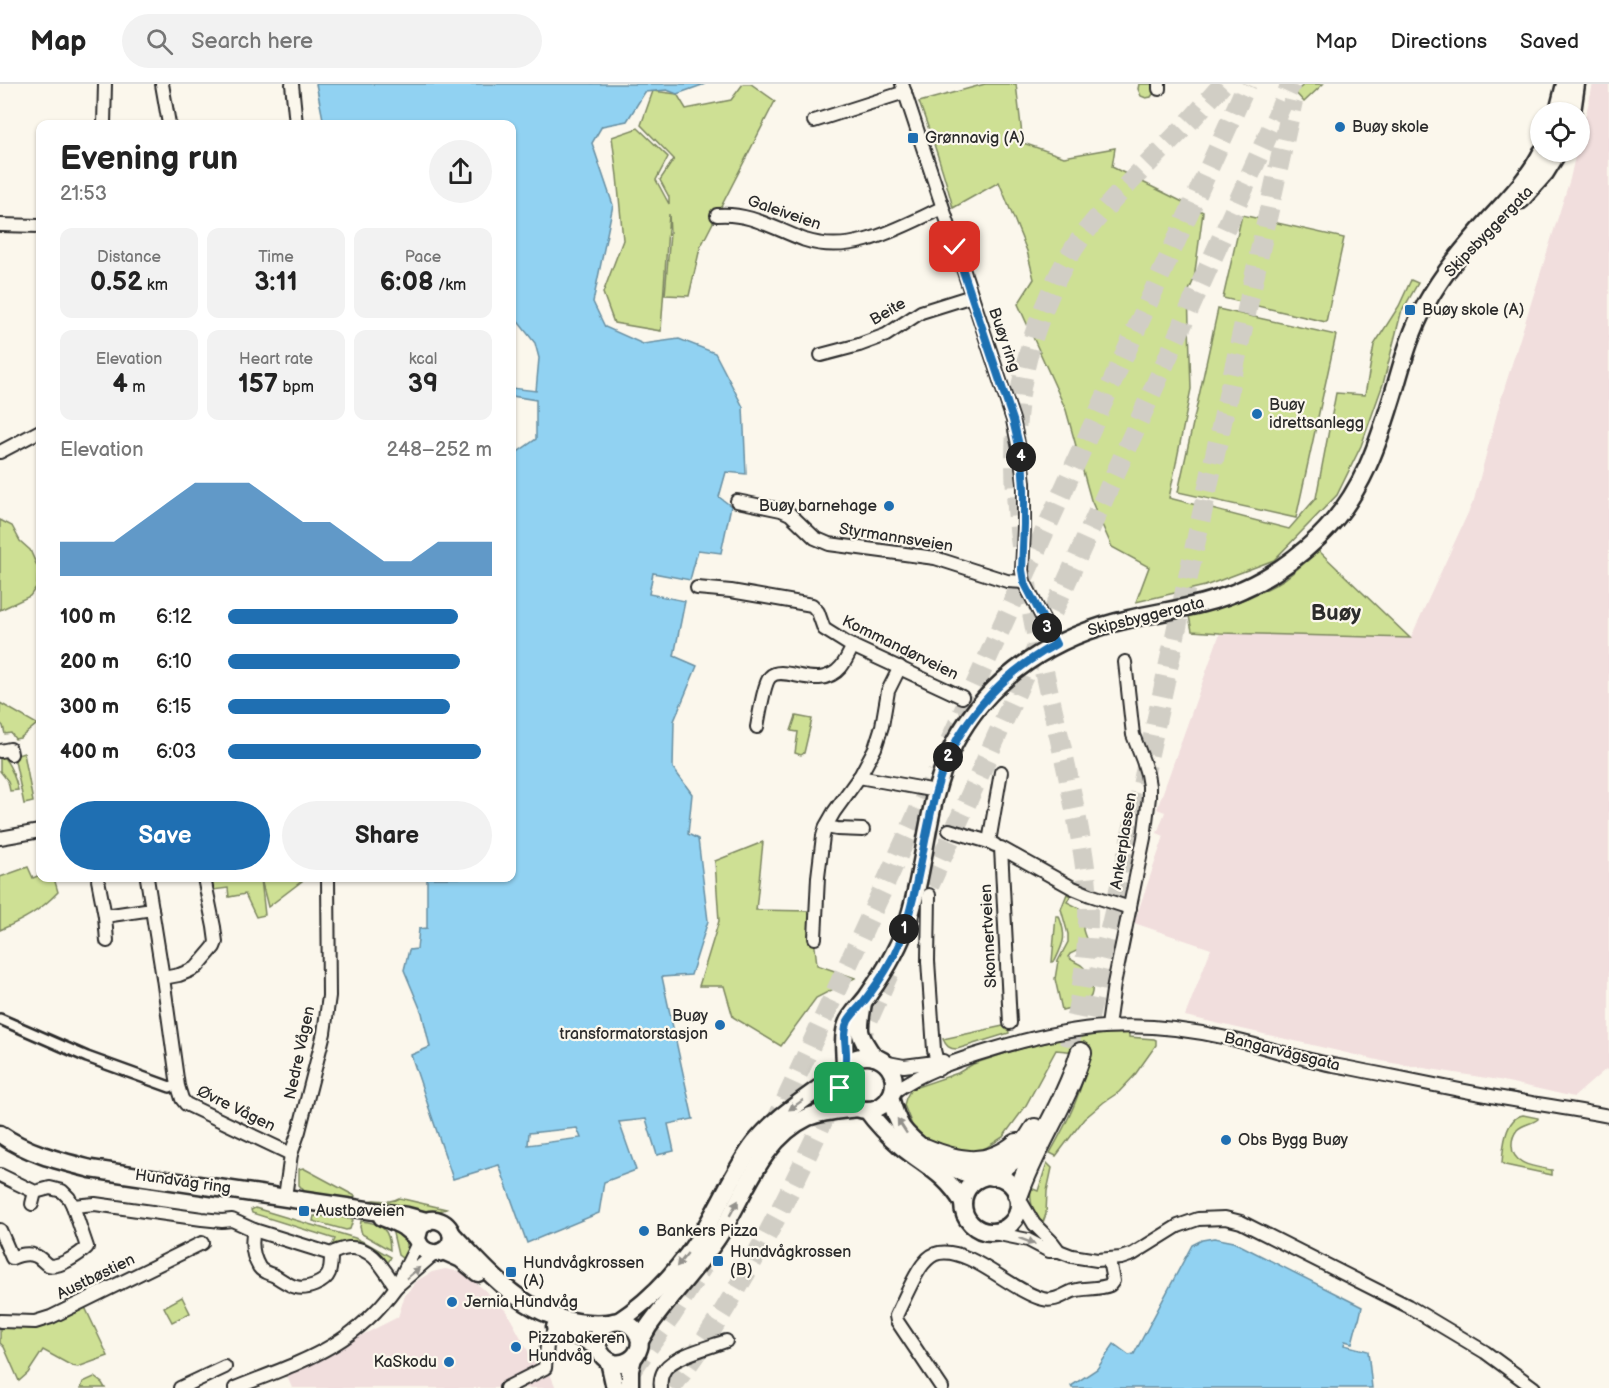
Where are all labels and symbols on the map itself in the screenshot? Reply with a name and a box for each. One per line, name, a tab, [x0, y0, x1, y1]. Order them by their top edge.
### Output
place label: Buøy skole	[1352, 118, 1429, 137]
marker: Buøy skole	[1333, 120, 1347, 134]
place label: Grønnavig (A)	[925, 129, 1025, 148]
marker: Grønnavig (A)	[906, 131, 920, 145]
street label: Skipsbyggergata	[1441, 182, 1537, 282]
street label: Galeiveien	[745, 192, 823, 234]
pin	[929, 221, 980, 272]
street label: Beite	[867, 294, 910, 330]
place label: Buøy skole (A)	[1422, 301, 1525, 320]
marker: Buøy skole (A)	[1403, 303, 1417, 317]
street label: Buøy ring	[984, 305, 1024, 375]
place label: Buøy idrettsanlegg	[1269, 396, 1364, 433]
marker: Buøy idrettsanlegg	[1250, 407, 1264, 421]
pin: 4	[1006, 442, 1036, 472]
place label: Buøy barnehage	[759, 497, 878, 516]
marker: Buøy barnehage	[882, 499, 896, 513]
street label: Styrmannsveien	[838, 520, 954, 556]
street label: Skipsbyggergata	[1086, 593, 1206, 641]
district label: Buøy	[1311, 600, 1361, 627]
street label: Kommandørveien	[839, 612, 961, 684]
pin: 3	[1032, 613, 1062, 643]
pin: 2	[933, 742, 963, 772]
street label: Ankerplassen	[1107, 791, 1141, 891]
street label: Skonnertveien	[977, 884, 1001, 988]
pin: 1	[889, 914, 919, 944]
street label: Nedre Vågen	[281, 1005, 319, 1101]
place label: Buøy transformatorstasjon	[560, 1007, 709, 1044]
marker: Buøy transformatorstasjon	[713, 1018, 727, 1032]
street label: Bangarvågsgata	[1222, 1028, 1342, 1076]
pin	[814, 1062, 865, 1113]
street label: Øvre Vågen	[194, 1082, 278, 1136]
one-way arrow	[789, 1099, 805, 1111]
one-way arrow	[897, 1118, 908, 1135]
place label: Obs Bygg Buøy	[1238, 1131, 1349, 1150]
marker: Obs Bygg Buøy	[1219, 1133, 1233, 1147]
street label: Hundvåg ring	[134, 1166, 232, 1198]
one-way arrow	[729, 1199, 739, 1216]
place label: Austbøveien	[316, 1202, 405, 1221]
marker: Austbøveien	[297, 1204, 311, 1218]
place label: Bankers Pizza	[656, 1222, 758, 1241]
marker: Bankers Pizza	[637, 1224, 651, 1238]
one-way arrow	[1019, 1236, 1037, 1246]
place label: Hundvågkrossen (B)	[730, 1243, 851, 1280]
street label: Austbøstien	[54, 1250, 138, 1304]
one-way arrow	[676, 1253, 689, 1268]
place label: Hundvågkrossen (A)	[523, 1254, 644, 1291]
marker: Hundvågkrossen (B)	[711, 1254, 725, 1268]
marker: Hundvågkrossen (A)	[504, 1265, 518, 1279]
one-way arrow	[405, 1267, 420, 1280]
place label: Jernia Hundvåg	[464, 1293, 578, 1312]
marker: Jernia Hundvåg	[445, 1295, 459, 1309]
place label: Pizzabakeren Hundvåg	[528, 1329, 625, 1366]
marker: Pizzabakeren Hundvåg	[509, 1340, 523, 1354]
place label: KaSkodu	[373, 1353, 437, 1372]
marker: KaSkodu	[442, 1355, 456, 1369]

